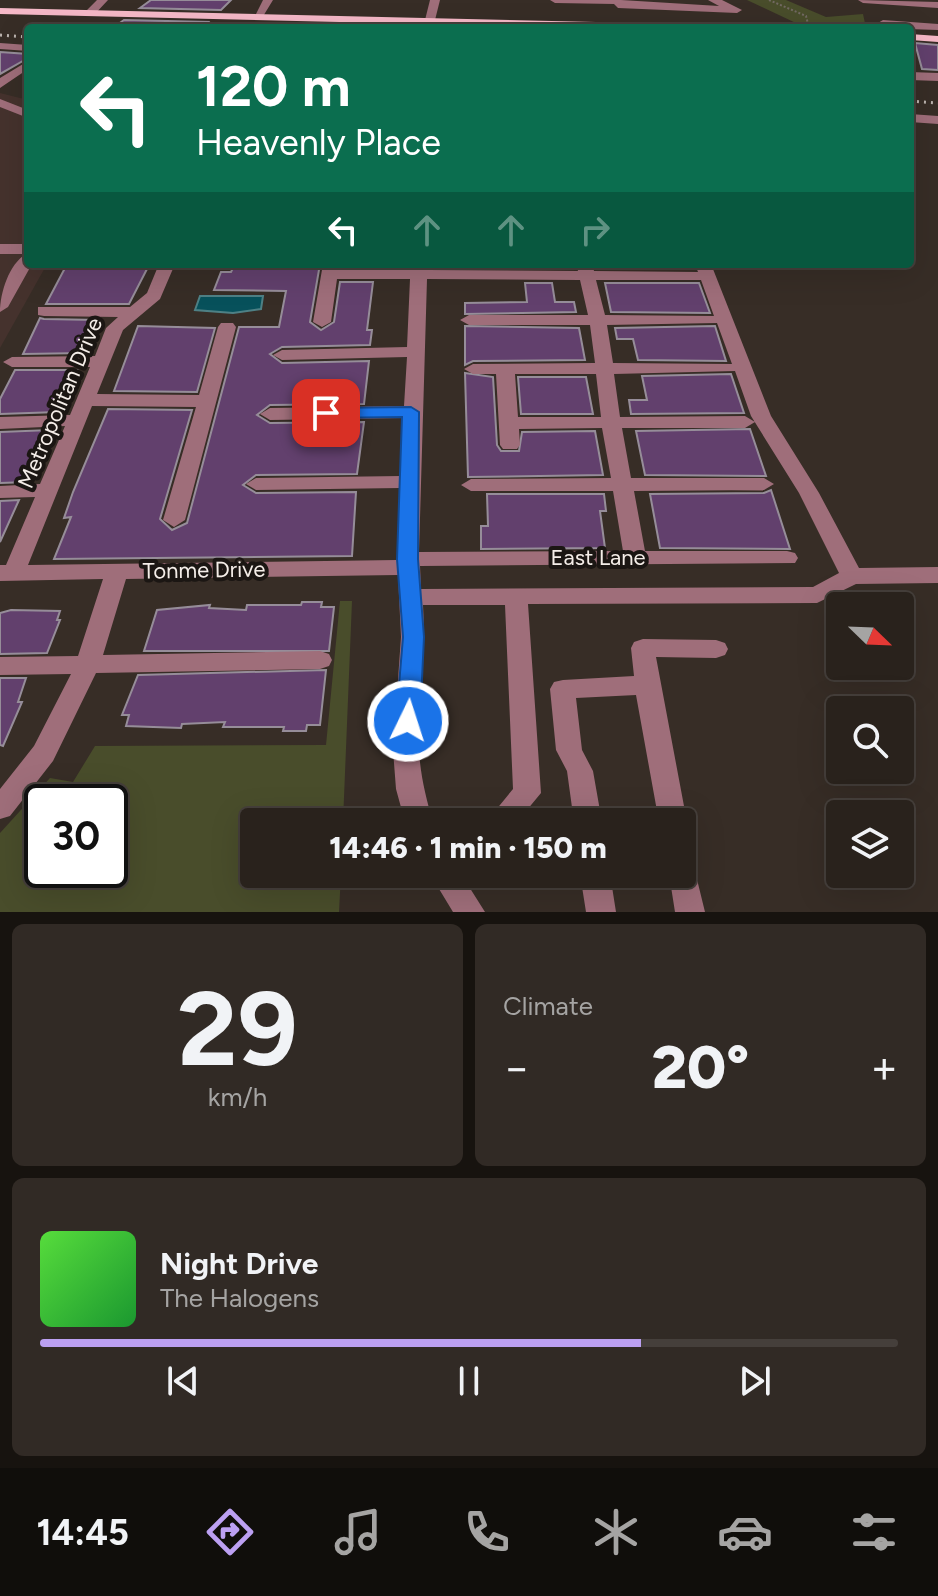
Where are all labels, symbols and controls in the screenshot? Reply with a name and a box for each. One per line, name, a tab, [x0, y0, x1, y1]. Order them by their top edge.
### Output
text: 120 m	[196, 53, 351, 120]
icon: left	[64, 56, 168, 160]
text: Heavenly Place	[196, 121, 441, 164]
icon: left	[321, 208, 365, 252]
icon: ahead	[405, 208, 449, 252]
icon: ahead	[489, 208, 533, 252]
icon: right	[573, 208, 617, 252]
street label: Metropolitan Drive	[12, 314, 108, 492]
pin	[292, 379, 360, 447]
icon: arrive	[304, 391, 348, 435]
street label: East Lane	[550, 544, 646, 571]
street label: Tonme Drive	[142, 555, 266, 585]
north arrow	[826, 592, 914, 680]
map controls	[826, 592, 914, 888]
position arrow	[366, 679, 450, 763]
button: search	[826, 696, 914, 784]
speed limit sign: 30	[24, 784, 128, 888]
button: layers	[826, 800, 914, 888]
text: 14:46 · 1 min · 150 m	[329, 829, 607, 866]
text: 29	[177, 966, 298, 1091]
text: Climate	[503, 990, 593, 1022]
text: 20°	[652, 1031, 749, 1103]
text: −	[503, 1041, 530, 1094]
text: +	[871, 1041, 898, 1094]
text: km/h	[208, 1081, 267, 1113]
text: Night Drive	[160, 1245, 318, 1282]
text: The Halogens	[160, 1282, 319, 1314]
icon: previous	[161, 1359, 205, 1403]
icon: pause	[447, 1359, 491, 1403]
icon: next	[733, 1359, 777, 1403]
icon: directions	[202, 1504, 258, 1560]
icon: music	[330, 1504, 386, 1560]
icon: phone	[459, 1504, 515, 1560]
icon: climate	[588, 1504, 644, 1560]
icon: car	[717, 1504, 773, 1560]
icon: filters	[846, 1504, 902, 1560]
text: 14:45	[36, 1511, 129, 1554]

